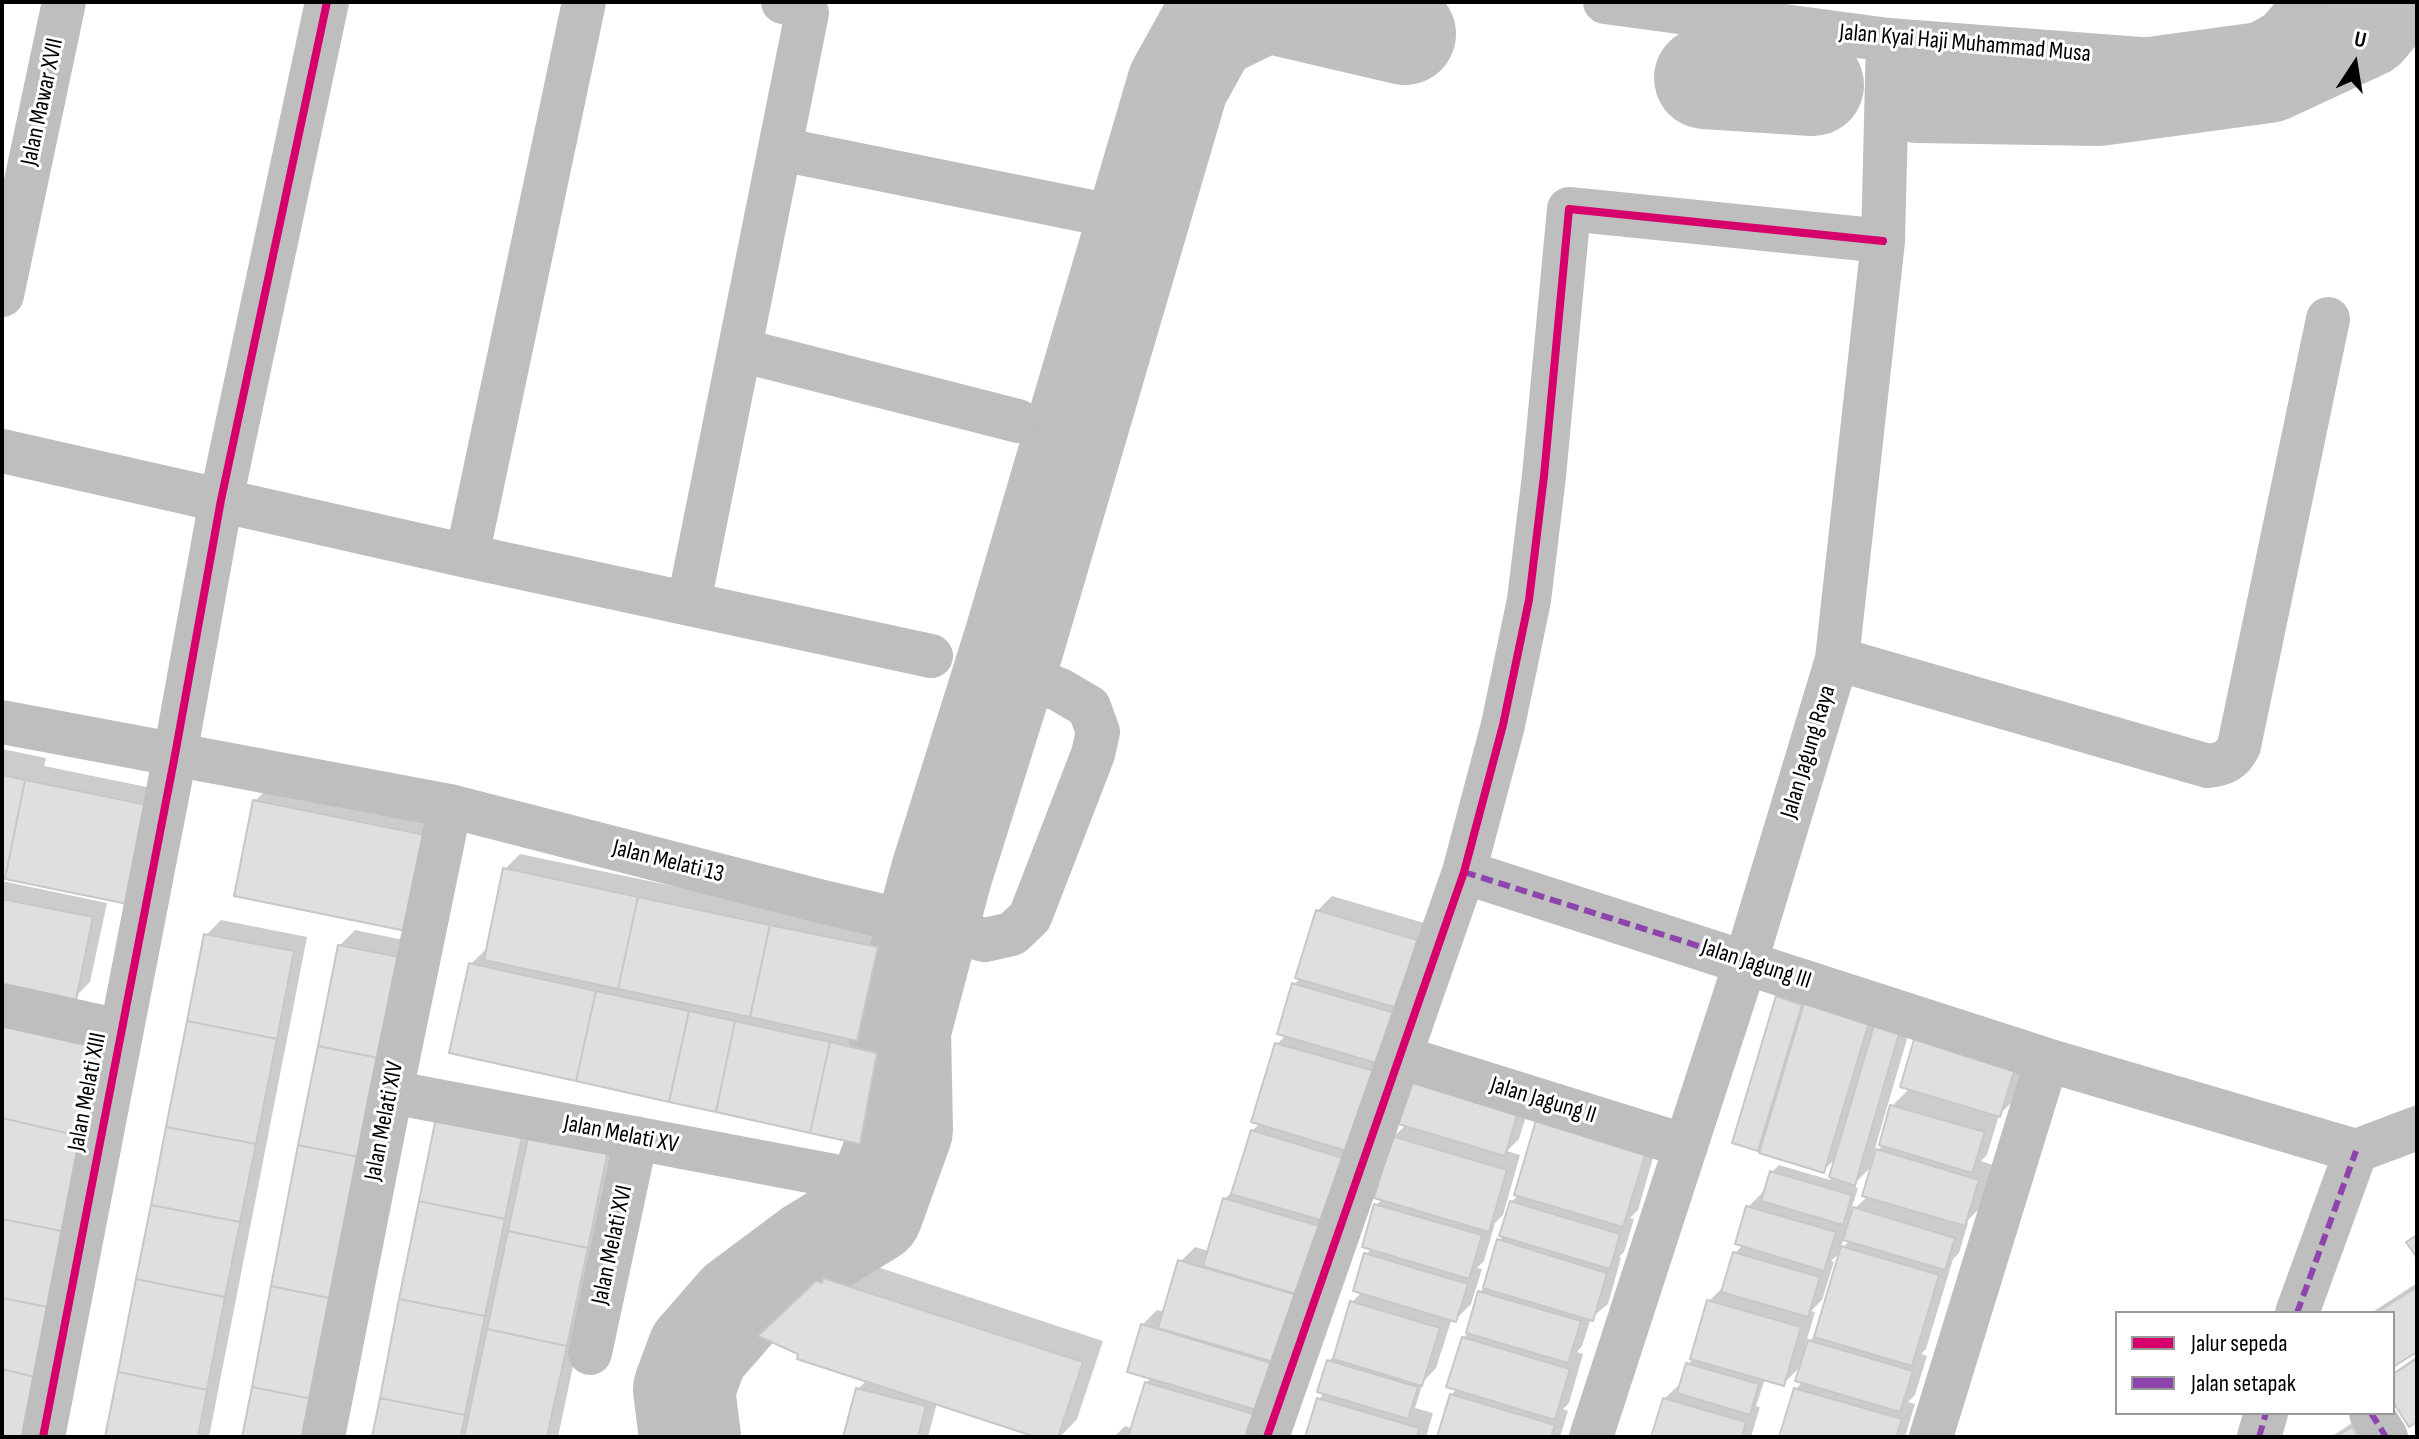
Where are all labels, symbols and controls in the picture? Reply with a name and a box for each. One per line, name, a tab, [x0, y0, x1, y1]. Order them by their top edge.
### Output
street label: Jalan Kyai Haji Muhammad Musa	[1838, 19, 2092, 69]
north arrow	[2315, 24, 2395, 104]
text: U	[2352, 26, 2369, 54]
street label: Jalan Mawar XVII	[15, 36, 71, 168]
street label: Jalan Jagung Raya	[1775, 682, 1843, 822]
street label: Jalan Melati 13	[609, 834, 727, 890]
street label: Jalan Jagung III	[1697, 934, 1815, 996]
street label: Jalan Melati XIII	[62, 1030, 114, 1154]
street label: Jalan Melati XIV	[359, 1059, 411, 1183]
street label: Jalan Jagung II	[1487, 1071, 1599, 1131]
street label: Jalan Melati XV	[561, 1110, 681, 1160]
street label: Jalan Melati XVI	[586, 1183, 640, 1307]
legend	[2115, 1311, 2395, 1415]
text: Jalur sepeda	[2191, 1329, 2287, 1358]
text: Jalan setapak	[2191, 1369, 2296, 1398]

